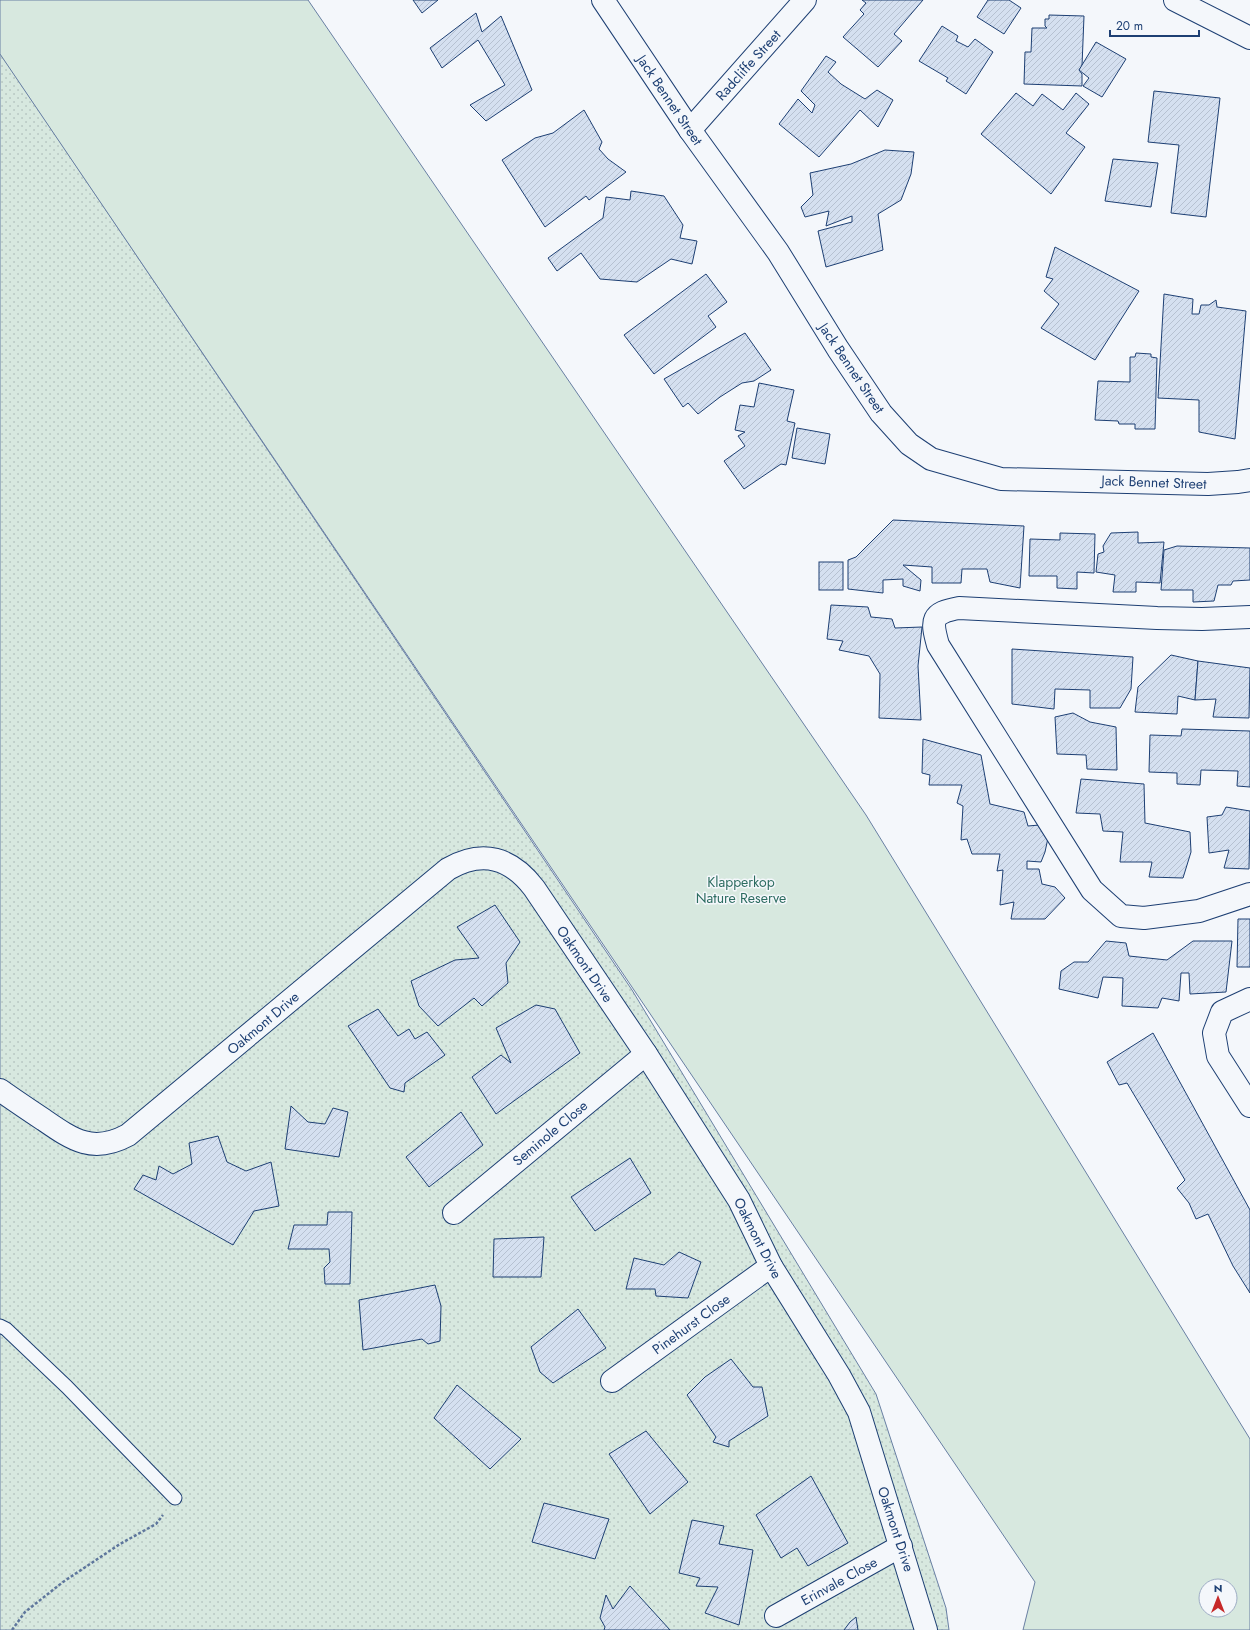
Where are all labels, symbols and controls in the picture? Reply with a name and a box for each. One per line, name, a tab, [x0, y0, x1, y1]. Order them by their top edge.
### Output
scale bar	[1110, 12, 1199, 38]
text: 20 m	[1116, 17, 1143, 35]
street label: Radcliffe Street	[711, 25, 786, 105]
street label: Jack Bennet Street	[631, 49, 708, 150]
street label: Jack Bennet Street	[813, 317, 890, 418]
street label: Jack Bennet Street	[1099, 470, 1207, 494]
park label: Klapperkop Nature Reserve	[696, 872, 786, 908]
street label: Oakmont Drive	[552, 922, 618, 1006]
street label: Oakmont Drive	[223, 987, 303, 1059]
street label: Seminole Close	[508, 1096, 592, 1170]
street label: Oakmont Drive	[729, 1194, 787, 1282]
street label: Pinehurst Close	[648, 1289, 734, 1359]
street label: Oakmont Drive	[873, 1484, 919, 1574]
street label: Erinvale Close	[797, 1552, 881, 1610]
north arrow	[1198, 1578, 1238, 1618]
text: N	[1214, 1580, 1222, 1596]

